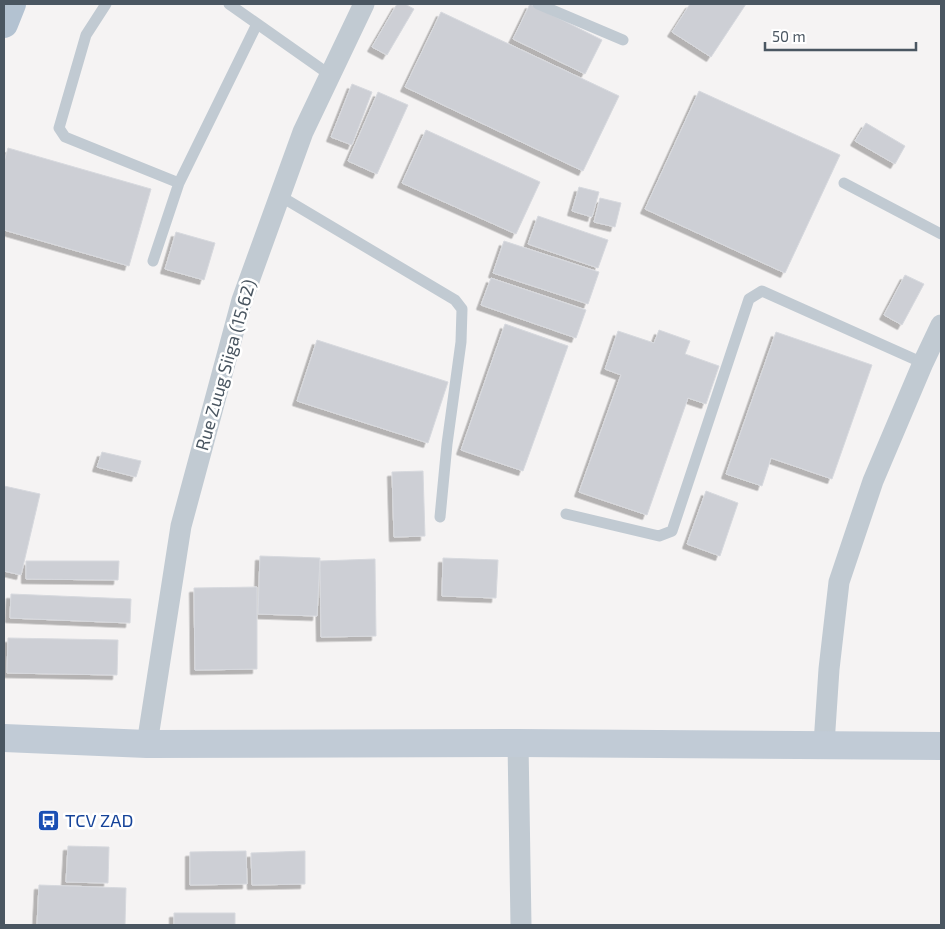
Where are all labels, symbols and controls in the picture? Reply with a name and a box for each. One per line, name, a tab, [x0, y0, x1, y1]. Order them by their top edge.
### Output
scale bar	[765, 20, 916, 52]
text: 50 m	[772, 27, 806, 45]
street label: Rue Zuug Siiga (15.62)	[190, 277, 260, 453]
bus stop icon: TCV ZAD	[37, 809, 61, 833]
place label: TCV ZAD	[65, 809, 133, 831]

